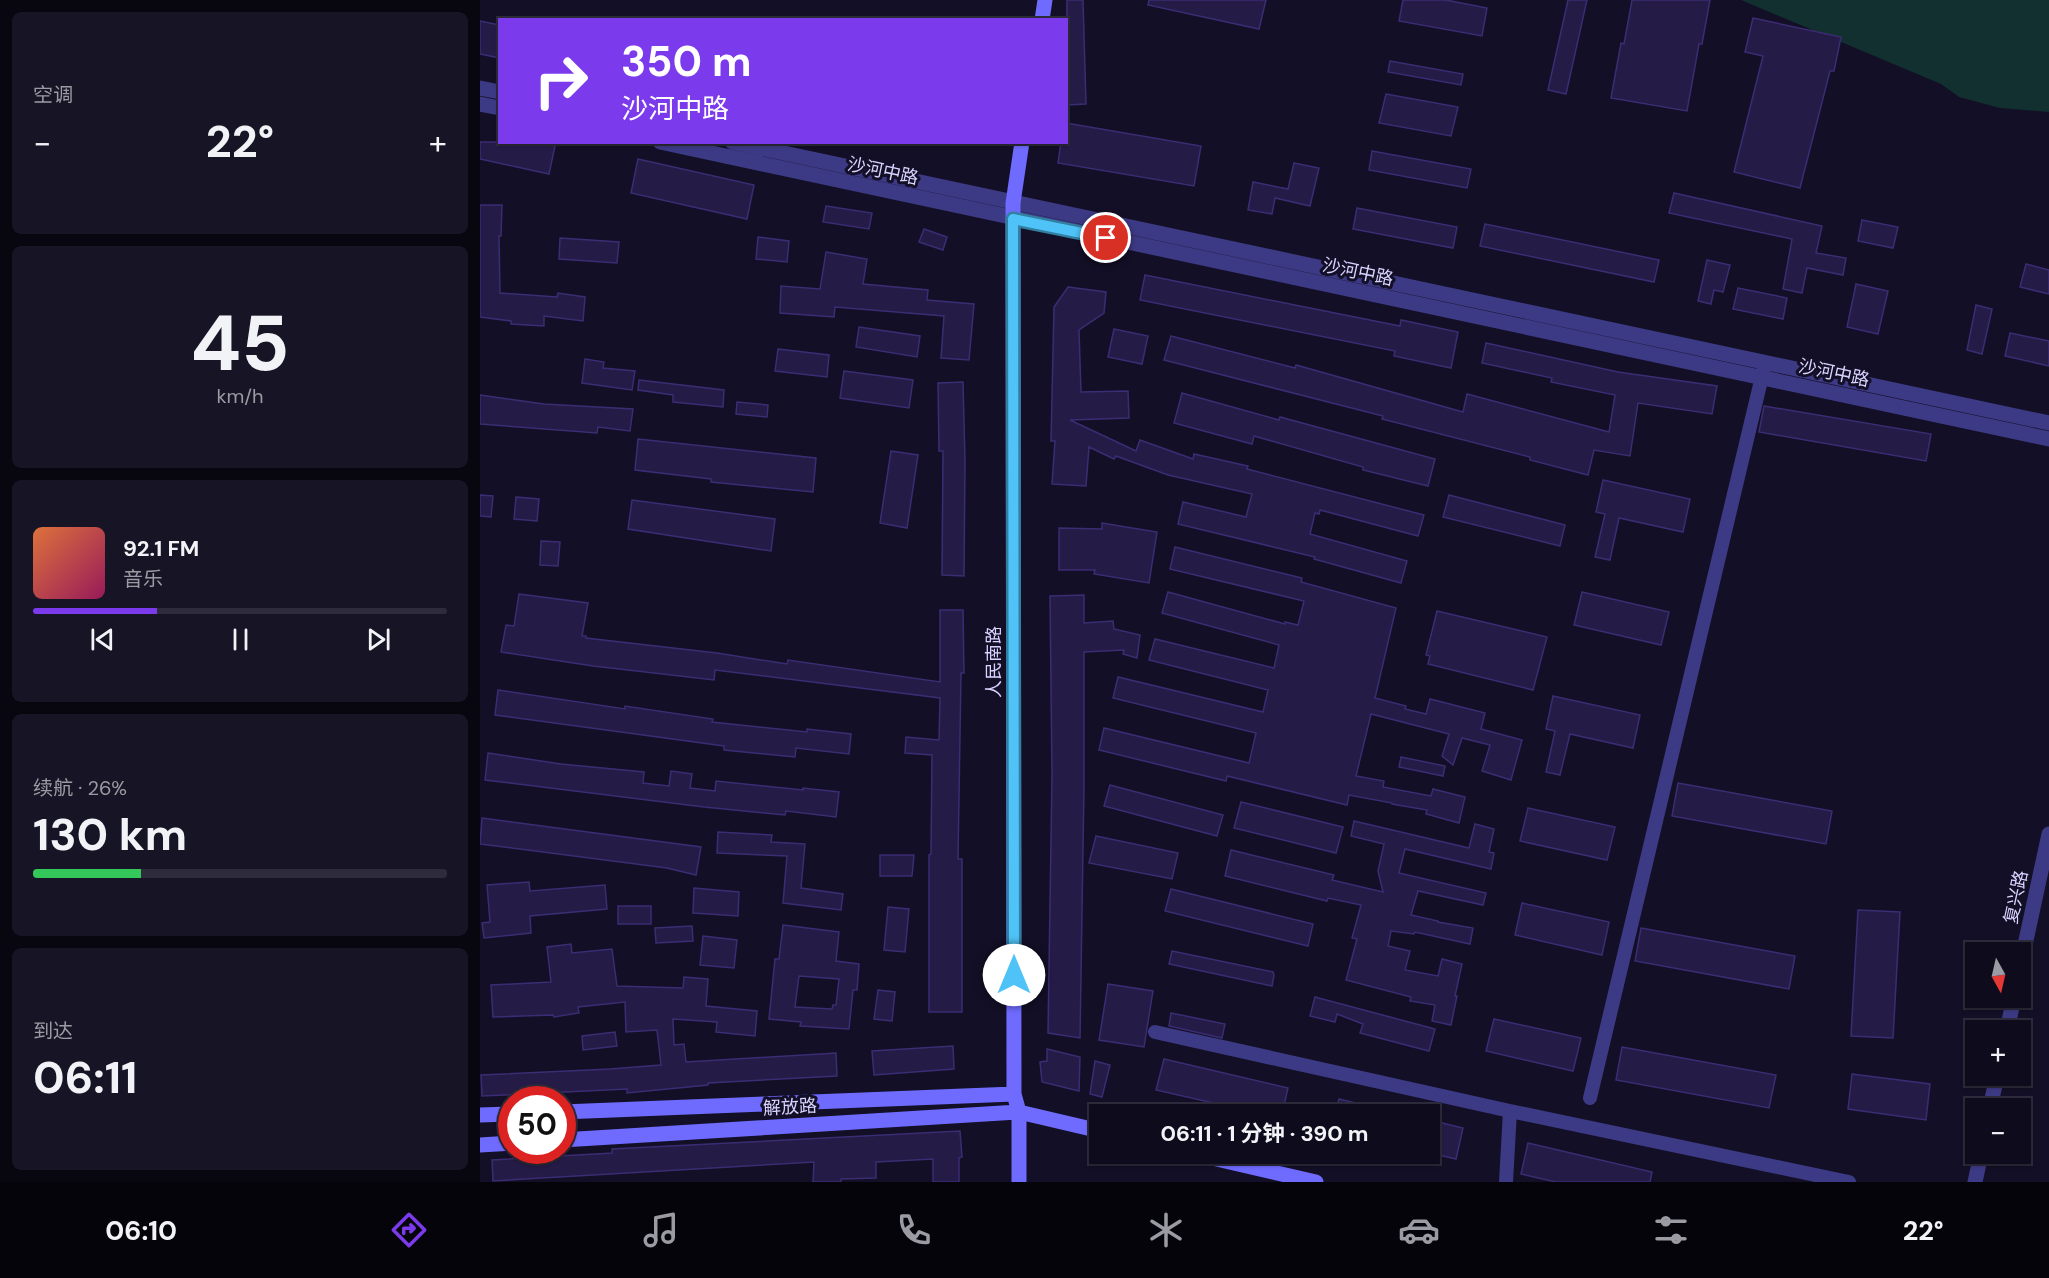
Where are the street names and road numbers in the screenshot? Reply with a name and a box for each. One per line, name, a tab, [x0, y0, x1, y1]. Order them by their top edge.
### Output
street label: 沙河中路	[845, 152, 921, 190]
street label: 沙河中路	[1320, 253, 1396, 291]
street label: 沙河中路	[1796, 354, 1872, 392]
street label: 人民南路	[982, 626, 1006, 698]
street label: 复兴路	[1999, 868, 2033, 926]
street label: 解放路	[762, 1094, 818, 1120]

